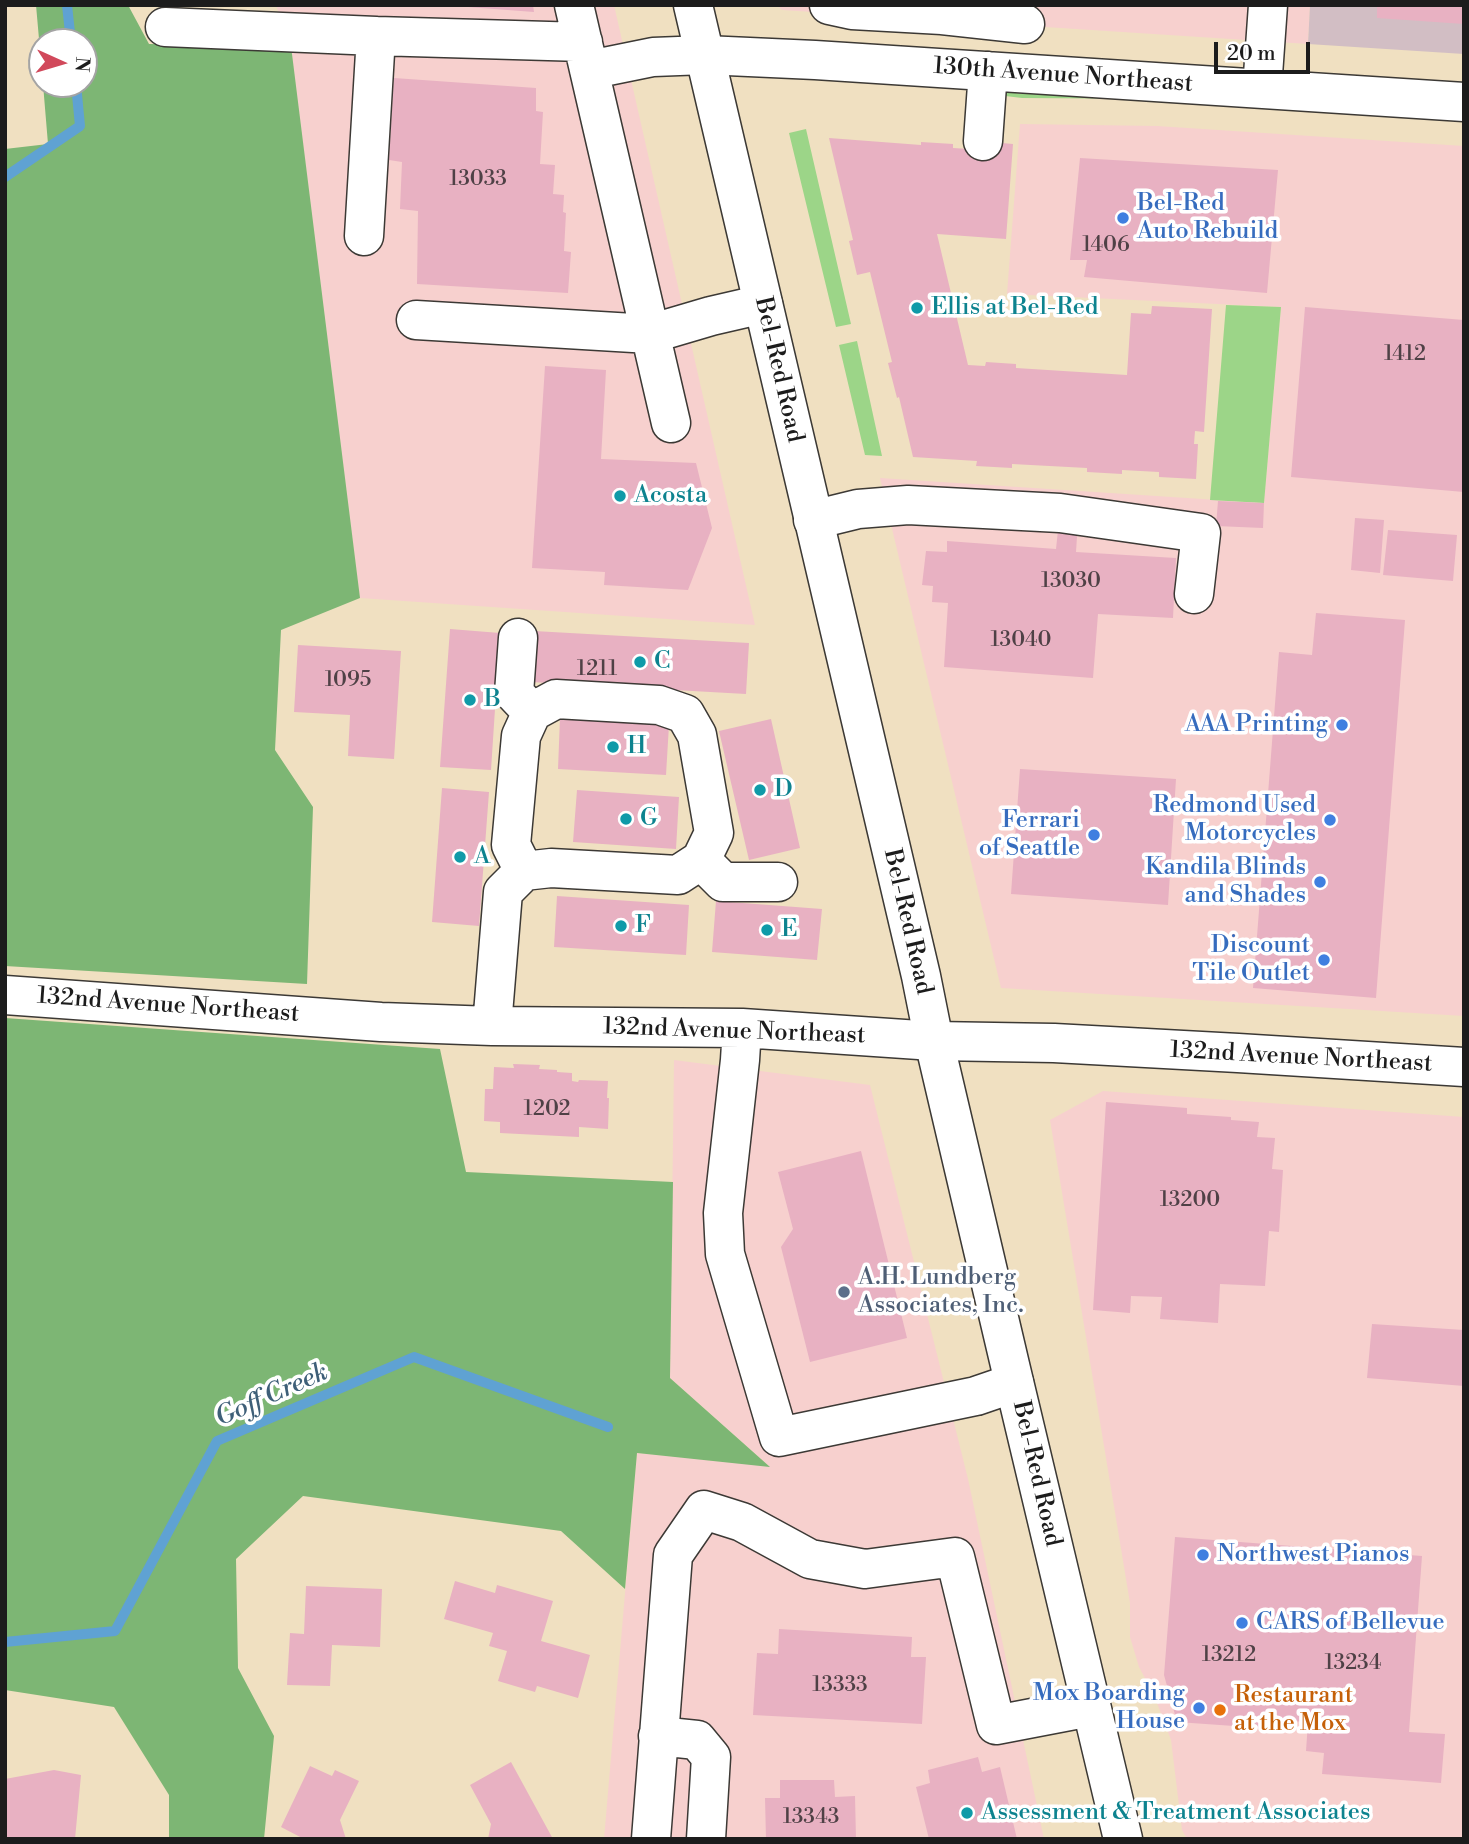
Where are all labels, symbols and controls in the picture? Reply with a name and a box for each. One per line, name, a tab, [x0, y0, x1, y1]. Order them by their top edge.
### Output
north arrow	[28, 28, 98, 98]
scale bar	[1217, 28, 1313, 72]
text: 20 m	[1227, 41, 1276, 67]
street label: 130th Avenue Northeast	[932, 53, 1194, 99]
text: N	[69, 56, 94, 73]
house number: 13033	[449, 167, 507, 193]
place label: Bel-Red Auto Rebuild	[1137, 190, 1278, 246]
marker: Bel-Red Auto Rebuild	[1115, 210, 1131, 226]
house number: 1406	[1082, 233, 1130, 259]
place label: Ellis at Bel-Red	[931, 294, 1098, 322]
street label: Bel-Red Road	[747, 295, 809, 445]
marker: Ellis at Bel-Red	[909, 300, 925, 316]
house number: 1412	[1384, 342, 1426, 368]
place label: Acosta	[634, 482, 707, 510]
marker: Acosta	[612, 488, 628, 504]
house number: 13030	[1041, 569, 1101, 595]
house number: 13040	[991, 628, 1051, 654]
place label: C	[654, 648, 670, 676]
marker: C	[632, 654, 648, 670]
house number: 1211	[577, 657, 617, 683]
house number: 1095	[325, 668, 371, 694]
place label: B	[484, 686, 501, 714]
marker: B	[462, 692, 478, 708]
place label: AAA Printing	[1185, 711, 1328, 739]
marker: AAA Printing	[1334, 717, 1350, 733]
place label: H	[627, 733, 646, 761]
marker: H	[605, 739, 621, 755]
place label: D	[774, 776, 793, 804]
marker: D	[752, 782, 768, 798]
place label: Redmond Used Motorcycles	[1153, 792, 1316, 848]
place label: G	[640, 805, 658, 833]
place label: Ferrari of Seattle	[979, 807, 1080, 863]
marker: G	[618, 811, 634, 827]
marker: Redmond Used Motorcycles	[1322, 812, 1338, 828]
marker: Ferrari of Seattle	[1086, 827, 1102, 843]
place label: A	[474, 843, 490, 871]
street label: Bel-Red Road	[876, 847, 938, 997]
marker: A	[452, 849, 468, 865]
place label: Kandila Blinds and Shades	[1145, 854, 1306, 910]
marker: Kandila Blinds and Shades	[1312, 874, 1328, 890]
place label: F	[635, 912, 651, 940]
place label: E	[781, 916, 798, 944]
marker: F	[613, 918, 629, 934]
marker: E	[759, 922, 775, 938]
place label: Discount Tile Outlet	[1192, 932, 1310, 988]
marker: Discount Tile Outlet	[1316, 952, 1332, 968]
street label: 132nd Avenue Northeast	[36, 982, 300, 1030]
street label: 132nd Avenue Northeast	[602, 1013, 866, 1051]
street label: 132nd Avenue Northeast	[1169, 1037, 1433, 1079]
house number: 1202	[524, 1097, 570, 1123]
house number: 13200	[1160, 1188, 1220, 1214]
place label: A.H. Lundberg Associates, Inc.	[858, 1264, 1024, 1320]
marker: A.H. Lundberg Associates, Inc.	[836, 1284, 852, 1300]
water label: Goff Creek	[211, 1357, 333, 1435]
street label: Bel-Red Road	[1005, 1399, 1067, 1549]
place label: Northwest Pianos	[1217, 1541, 1410, 1569]
marker: Northwest Pianos	[1195, 1547, 1211, 1563]
place label: CARS of Bellevue	[1256, 1609, 1445, 1637]
marker: CARS of Bellevue	[1234, 1615, 1250, 1631]
house number: 13212	[1202, 1643, 1256, 1669]
house number: 13234	[1324, 1651, 1382, 1677]
house number: 13333	[812, 1673, 868, 1699]
place label: Mox Boarding House	[1033, 1680, 1185, 1736]
place label: Restaurant at the Mox	[1234, 1682, 1353, 1738]
marker: Mox Boarding House	[1191, 1700, 1207, 1716]
marker: Restaurant at the Mox	[1212, 1702, 1228, 1718]
place label: Assessment & Treatment Associates	[981, 1799, 1370, 1827]
house number: 13343	[783, 1805, 839, 1831]
marker: Assessment & Treatment Associates	[959, 1805, 975, 1821]

